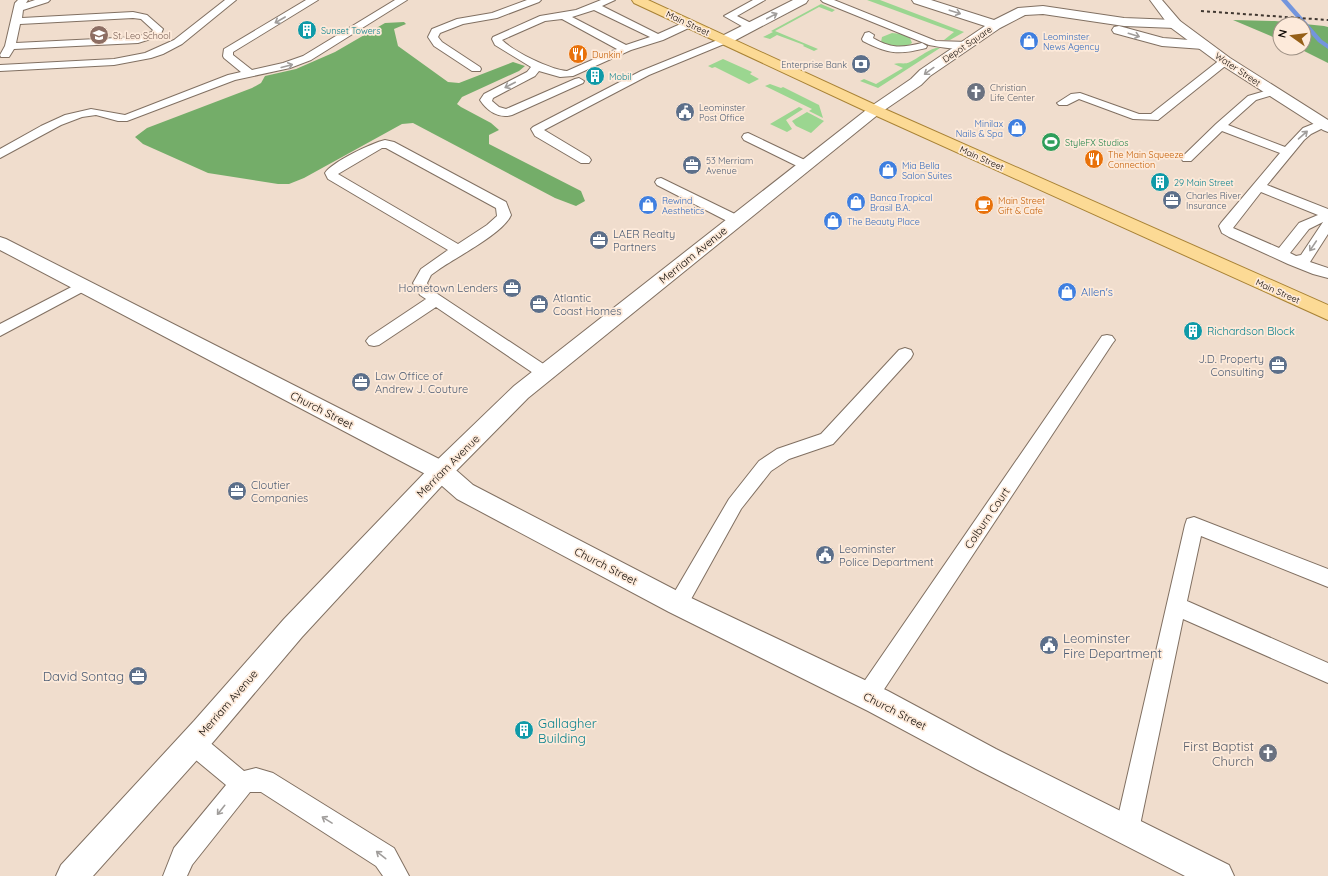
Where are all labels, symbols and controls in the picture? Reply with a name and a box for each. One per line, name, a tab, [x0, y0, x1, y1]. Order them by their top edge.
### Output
street label: Main Street	[664, 8, 712, 38]
one-way arrow	[949, 9, 962, 16]
one-way arrow	[766, 12, 778, 19]
one-way arrow	[274, 16, 286, 24]
north arrow	[1272, 16, 1312, 56]
building icon: Sunset Towers	[296, 19, 318, 41]
street label: Depot Square	[940, 23, 994, 65]
school or university icon: St. Leo School	[88, 24, 110, 46]
place label: Sunset Towers	[321, 25, 381, 36]
text: N	[1275, 28, 1290, 39]
place label: St. Leo School	[113, 30, 171, 41]
shop icon: Leominster News Agency	[1018, 30, 1040, 52]
place label: Leominster News Agency	[1043, 31, 1099, 52]
one-way arrow	[1128, 32, 1141, 39]
restaurant icon: Dunkin'	[567, 43, 589, 65]
place label: Dunkin'	[592, 49, 623, 60]
street label: Water Street	[1213, 50, 1263, 88]
bank icon: Enterprise Bank	[850, 53, 872, 75]
place label: Enterprise Bank	[781, 59, 847, 70]
one-way arrow	[280, 61, 293, 69]
building icon: Mobil	[584, 65, 606, 87]
one-way arrow	[923, 67, 934, 75]
place label: Mobil	[609, 71, 631, 82]
church icon: Christian Life Center	[965, 81, 987, 103]
one-way arrow	[504, 82, 516, 89]
place label: Christian Life Center	[990, 82, 1035, 103]
public building icon: Leominster Post Office	[674, 101, 696, 123]
place label: Leominster Post Office	[699, 102, 746, 123]
shop icon: Minilax Nails & Spa	[1006, 117, 1028, 139]
place label: Minilax Nails & Spa	[956, 118, 1004, 139]
sports icon: StyleFX Studios	[1040, 131, 1062, 153]
one-way arrow	[1297, 131, 1307, 140]
place label: StyleFX Studios	[1065, 137, 1129, 148]
street label: Main Street	[958, 143, 1006, 173]
restaurant icon: The Main Squeeze Connection	[1083, 148, 1105, 170]
place label: The Main Squeeze Connection	[1108, 149, 1184, 170]
office icon: 53 Merriam Avenue	[681, 154, 703, 176]
place label: 53 Merriam Avenue	[706, 155, 753, 176]
shop icon: Mia Bella Salon Suites	[877, 159, 899, 181]
place label: Mia Bella Salon Suites	[902, 160, 952, 181]
building icon: 29 Main Street	[1149, 171, 1171, 193]
place label: 29 Main Street	[1174, 177, 1234, 188]
office icon: Charles River Insurance	[1161, 189, 1183, 211]
place label: Charles River Insurance	[1186, 190, 1241, 211]
shop icon: Banca Tropical Brasil B.A.	[845, 191, 867, 213]
place label: Banca Tropical Brasil B.A.	[870, 192, 932, 213]
shop icon: Rewind Aesthetics	[637, 194, 659, 216]
cafe icon: Main Street Gift & Cafe	[973, 194, 995, 216]
place label: Rewind Aesthetics	[662, 195, 704, 216]
place label: Main Street Gift & Cafe	[998, 195, 1045, 216]
shop icon: The Beauty Place	[822, 210, 844, 232]
place label: The Beauty Place	[847, 216, 920, 227]
street label: Merriam Avenue	[656, 223, 730, 287]
place label: LAER Realty Partners	[613, 227, 675, 254]
office icon: LAER Realty Partners	[588, 229, 610, 251]
one-way arrow	[1308, 240, 1316, 252]
street label: Main Street	[1254, 276, 1302, 306]
office icon: Hometown Lenders	[501, 277, 523, 299]
place label: Hometown Lenders	[399, 281, 498, 295]
shop icon: Allen's	[1056, 281, 1078, 303]
place label: Allen's	[1081, 285, 1113, 299]
place label: Atlantic Coast Homes	[553, 291, 621, 318]
office icon: Atlantic Coast Homes	[528, 293, 550, 315]
building icon: Richardson Block	[1182, 320, 1204, 342]
place label: Richardson Block	[1207, 324, 1295, 338]
place label: J.D. Property Consulting	[1199, 352, 1264, 379]
office icon: J.D. Property Consulting	[1267, 354, 1289, 376]
place label: Law Office of Andrew J. Couture	[375, 369, 468, 396]
office icon: Law Office of Andrew J. Couture	[350, 371, 372, 393]
street label: Church Street	[288, 388, 356, 432]
street label: Merriam Avenue	[414, 432, 482, 500]
place label: Cloutier Companies	[251, 478, 308, 505]
office icon: Cloutier Companies	[226, 480, 248, 502]
street label: Colburn Court	[961, 484, 1013, 551]
place label: Leominster Police Department	[839, 542, 934, 569]
street label: Church Street	[572, 544, 640, 588]
public building icon: Leominster Police Department	[814, 544, 836, 566]
place label: Leominster Fire Department	[1063, 630, 1162, 661]
public building icon: Leominster Fire Department	[1038, 634, 1060, 656]
office icon: David Sontag	[127, 665, 149, 687]
street label: Merriam Avenue	[195, 667, 261, 739]
place label: David Sontag	[43, 668, 124, 684]
street label: Church Street	[861, 689, 929, 733]
place label: Gallagher Building	[538, 715, 597, 746]
building icon: Gallagher Building	[513, 719, 535, 741]
place label: First Baptist Church	[1183, 738, 1254, 769]
church icon: First Baptist Church	[1257, 742, 1279, 764]
one-way arrow	[217, 804, 226, 815]
one-way arrow	[321, 815, 333, 823]
one-way arrow	[376, 851, 387, 860]

